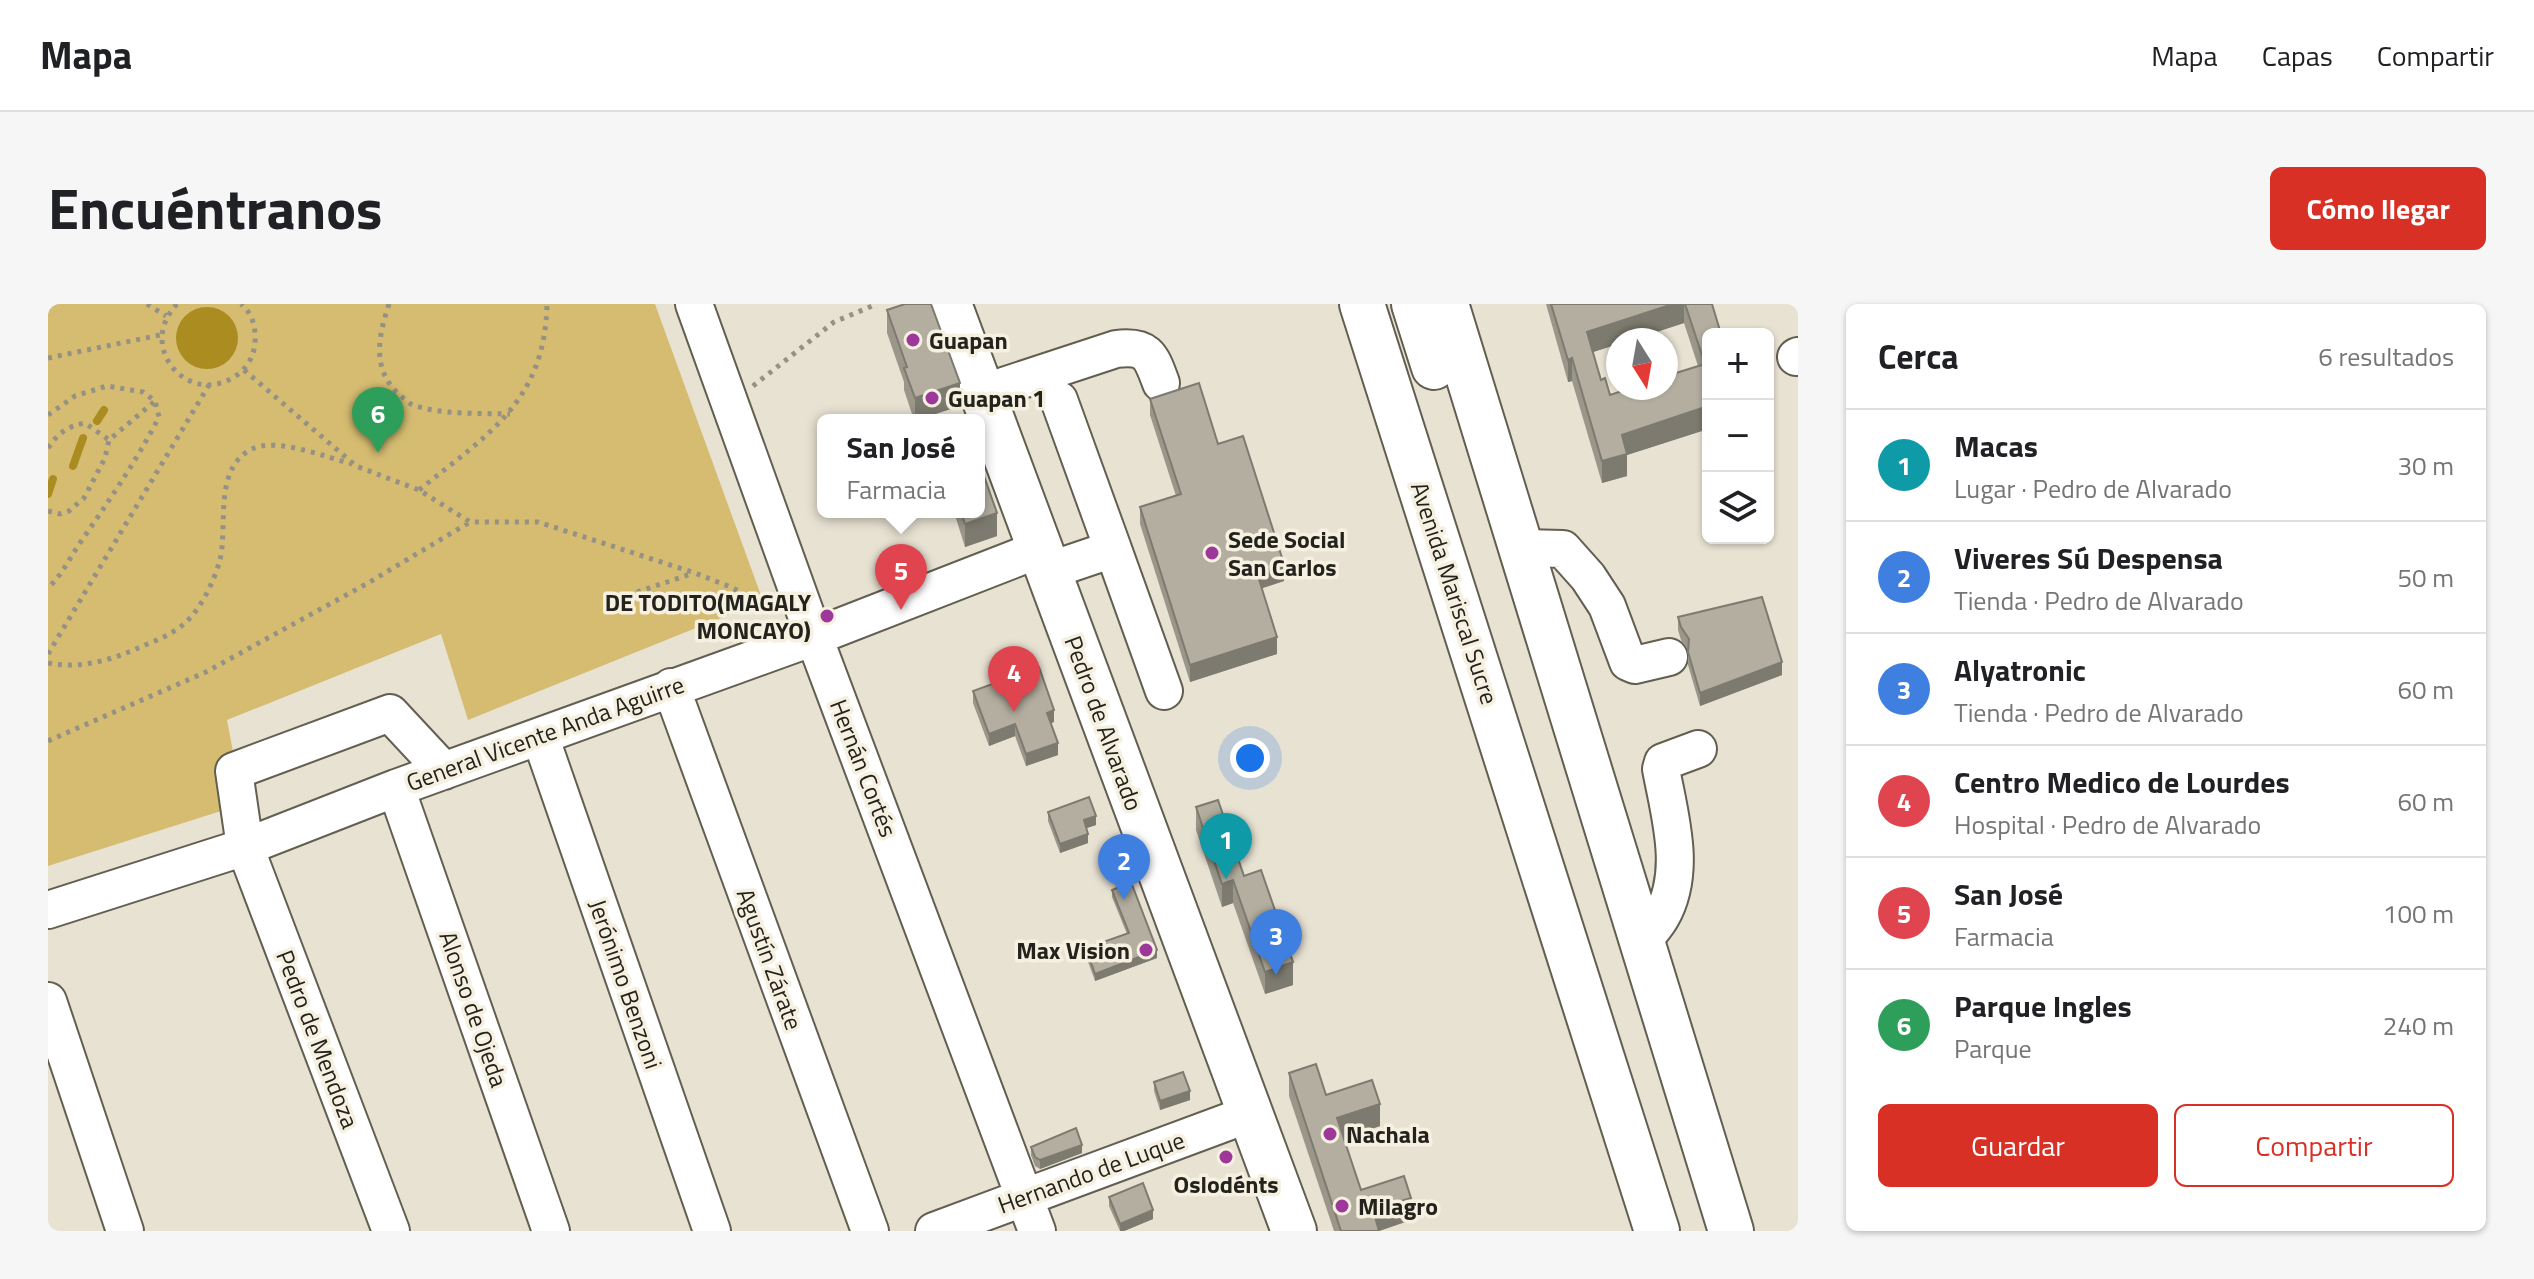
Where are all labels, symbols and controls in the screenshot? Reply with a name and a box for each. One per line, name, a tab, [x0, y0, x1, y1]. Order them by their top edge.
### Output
text: Mapa	[40, 26, 132, 84]
text: Mapa	[2151, 34, 2218, 77]
text: Capas	[2262, 34, 2333, 77]
text: Compartir	[2377, 34, 2494, 77]
text: Encuéntranos	[48, 166, 383, 251]
button: Cómo llegar	[2270, 167, 2486, 250]
place label: Guapan	[929, 322, 1008, 358]
north arrow	[1606, 328, 1678, 400]
map controls	[1702, 328, 1774, 544]
button: +	[1702, 328, 1774, 400]
text: Cerca	[1878, 330, 1959, 382]
marker: Guapan	[904, 331, 922, 349]
text: 6 resultados	[2318, 337, 2454, 376]
place label: Guapan 1	[948, 380, 1046, 416]
pin: 6	[352, 387, 404, 453]
marker: Guapan 1	[923, 389, 941, 407]
button: −	[1702, 400, 1774, 472]
popup	[817, 414, 985, 518]
text: Macas	[1954, 423, 2038, 469]
text: San José	[846, 424, 956, 470]
text: 1	[1897, 446, 1911, 485]
text: 30 m	[2397, 446, 2454, 485]
text: Lugar · Pedro de Alvarado	[1954, 469, 2232, 508]
text: Farmacia	[846, 470, 946, 509]
button: layers	[1702, 472, 1774, 544]
street label: Avenida Mariscal Sucre	[1402, 477, 1508, 709]
place label: Sede Social San Carlos	[1228, 521, 1345, 585]
text: Viveres Sú Despensa	[1954, 535, 2223, 581]
pin: 5	[875, 544, 927, 610]
marker: Sede Social San Carlos	[1203, 544, 1221, 562]
text: 2	[1897, 558, 1911, 597]
text: 50 m	[2397, 558, 2454, 597]
text: Tienda · Pedro de Alvarado	[1954, 581, 2244, 620]
place label: DE TODITO(MAGALY MONCAYO)	[605, 584, 812, 648]
marker: DE TODITO(MAGALY MONCAYO)	[818, 607, 836, 625]
street label: Pedro de Alvarado	[1056, 630, 1152, 816]
pin: 4	[988, 646, 1040, 712]
text: Alyatronic	[1954, 647, 2086, 693]
street label: General Vicente Anda Aguirre	[401, 666, 689, 800]
text: 3	[1897, 670, 1911, 709]
text: 60 m	[2397, 670, 2454, 709]
text: Tienda · Pedro de Alvarado	[1954, 693, 2244, 732]
street label: Hernán Cortés	[821, 694, 907, 842]
your location	[1230, 738, 1270, 778]
text: Centro Medico de Lourdes	[1954, 759, 2290, 805]
text: 4	[1897, 782, 1911, 821]
text: 60 m	[2397, 782, 2454, 821]
text: Hospital · Pedro de Alvarado	[1954, 805, 2261, 844]
pin: 1	[1200, 813, 1252, 879]
pin: 2	[1098, 834, 1150, 900]
text: San José	[1954, 871, 2063, 917]
street label: Agustín Zárate	[728, 883, 812, 1035]
street label: Jerónimo Benzoni	[580, 894, 672, 1074]
text: 5	[1897, 894, 1911, 933]
text: 100 m	[2383, 894, 2454, 933]
pin: 3	[1250, 909, 1302, 975]
text: Farmacia	[1954, 917, 2054, 956]
street label: Alonso de Ojeda	[431, 926, 517, 1092]
place label: Max Vision	[1016, 932, 1130, 968]
marker: Max Vision	[1137, 941, 1155, 959]
street label: Pedro de Mendoza	[267, 945, 369, 1133]
text: Parque Ingles	[1954, 983, 2132, 1029]
text: 6	[1897, 1006, 1911, 1045]
text: 240 m	[2383, 1006, 2454, 1045]
text: Parque	[1954, 1029, 2032, 1068]
button: Guardar	[1878, 1104, 2158, 1187]
button: Compartir	[2174, 1104, 2454, 1187]
place label: Nachala	[1346, 1116, 1430, 1152]
street label: Hernando de Luque	[992, 1121, 1190, 1223]
marker: Nachala	[1321, 1125, 1339, 1143]
marker: Oslodénts	[1217, 1148, 1235, 1166]
place label: Oslodénts	[1174, 1166, 1278, 1202]
place label: Milagro	[1358, 1188, 1438, 1224]
marker: Milagro	[1333, 1197, 1351, 1215]

